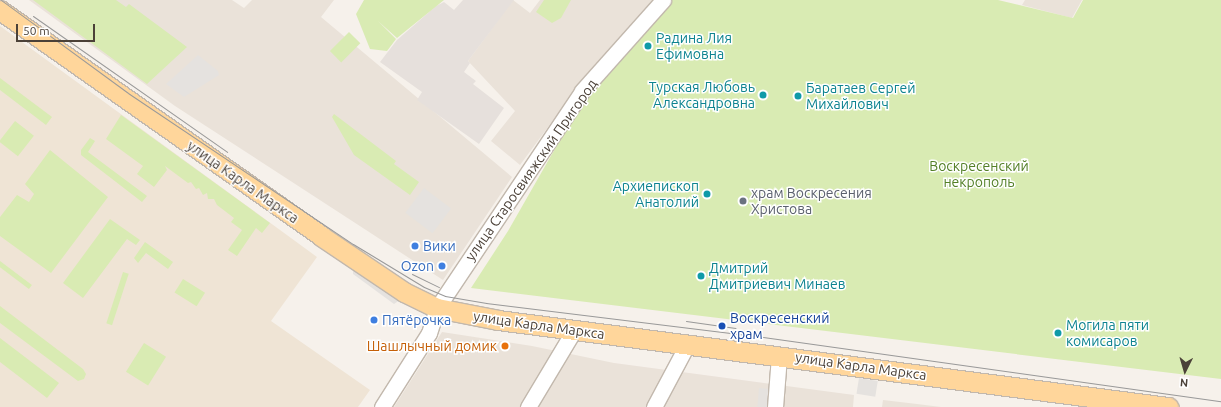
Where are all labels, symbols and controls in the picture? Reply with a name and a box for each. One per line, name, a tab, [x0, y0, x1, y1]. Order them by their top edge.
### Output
scale bar	[18, 16, 97, 42]
text: 50 m	[23, 24, 50, 37]
place label: Радина Лия Ефимовна	[656, 30, 732, 62]
marker: Радина Лия Ефимовна	[643, 41, 653, 51]
street label: улица Старосвияжский Пригород	[462, 76, 600, 264]
place label: Турская Любовь Александровна	[649, 79, 755, 112]
place label: Баратаев Сергей Михайлович	[806, 80, 915, 112]
marker: Турская Любовь Александровна	[758, 90, 768, 100]
marker: Баратаев Сергей Михайлович	[793, 91, 803, 101]
street label: улица Карла Маркса	[184, 137, 302, 227]
park label: Воскресенский некрополь	[929, 158, 1029, 190]
place label: Архиепископ Анатолий	[613, 178, 699, 210]
place label: храм Воскресения Христова	[751, 185, 872, 218]
marker: Архиепископ Анатолий	[702, 189, 712, 199]
marker: храм Воскресения Христова	[738, 196, 748, 206]
place label: Вики	[423, 238, 456, 254]
marker: Вики	[410, 241, 420, 251]
place label: Ozon	[401, 258, 434, 274]
place label: Дмитрий Дмитриевич Минаев	[709, 260, 845, 292]
marker: Ozon	[437, 261, 447, 271]
marker: Дмитрий Дмитриевич Минаев	[696, 271, 706, 281]
street label: улица Карла Маркса	[472, 307, 606, 343]
place label: Воскресенский храм	[730, 310, 829, 342]
place label: Пятёрочка	[382, 312, 451, 328]
marker: Пятёрочка	[369, 315, 379, 325]
place label: Могила пяти комисаров	[1066, 317, 1149, 350]
marker: Воскресенский храм	[717, 321, 727, 331]
marker: Могила пяти комисаров	[1053, 328, 1063, 338]
place label: Шашлычный домик	[367, 338, 497, 354]
marker: Шашлычный домик	[500, 341, 510, 351]
street label: улица Карла Маркса	[794, 348, 928, 384]
north arrow	[1165, 351, 1205, 391]
text: N	[1179, 377, 1189, 389]

